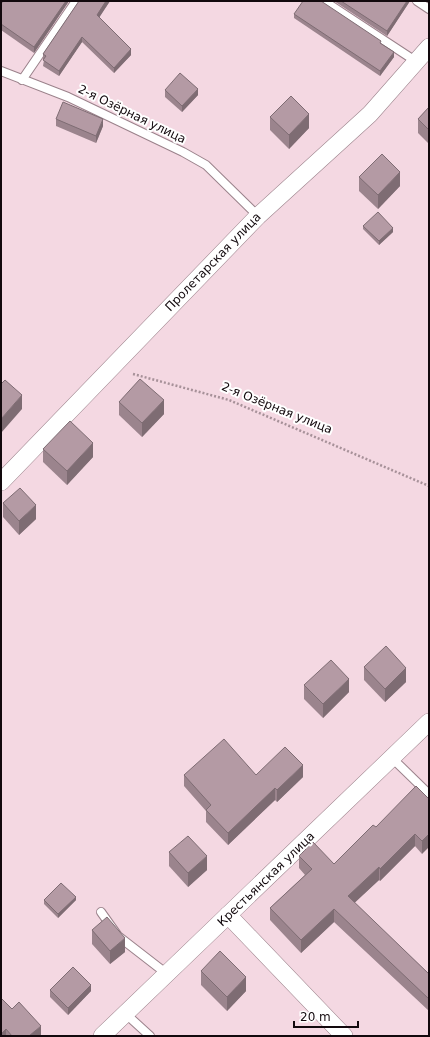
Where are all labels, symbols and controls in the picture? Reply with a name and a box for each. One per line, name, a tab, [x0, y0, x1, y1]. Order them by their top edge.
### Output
street label: 2-я Озёрная улица	[76, 82, 188, 146]
street label: Пролетарская улица	[162, 210, 264, 314]
street label: 2-я Озёрная улица	[220, 379, 334, 437]
street label: Крестьянская улица	[215, 829, 317, 929]
scale bar	[294, 1003, 358, 1029]
text: 20 m	[300, 1010, 331, 1024]

